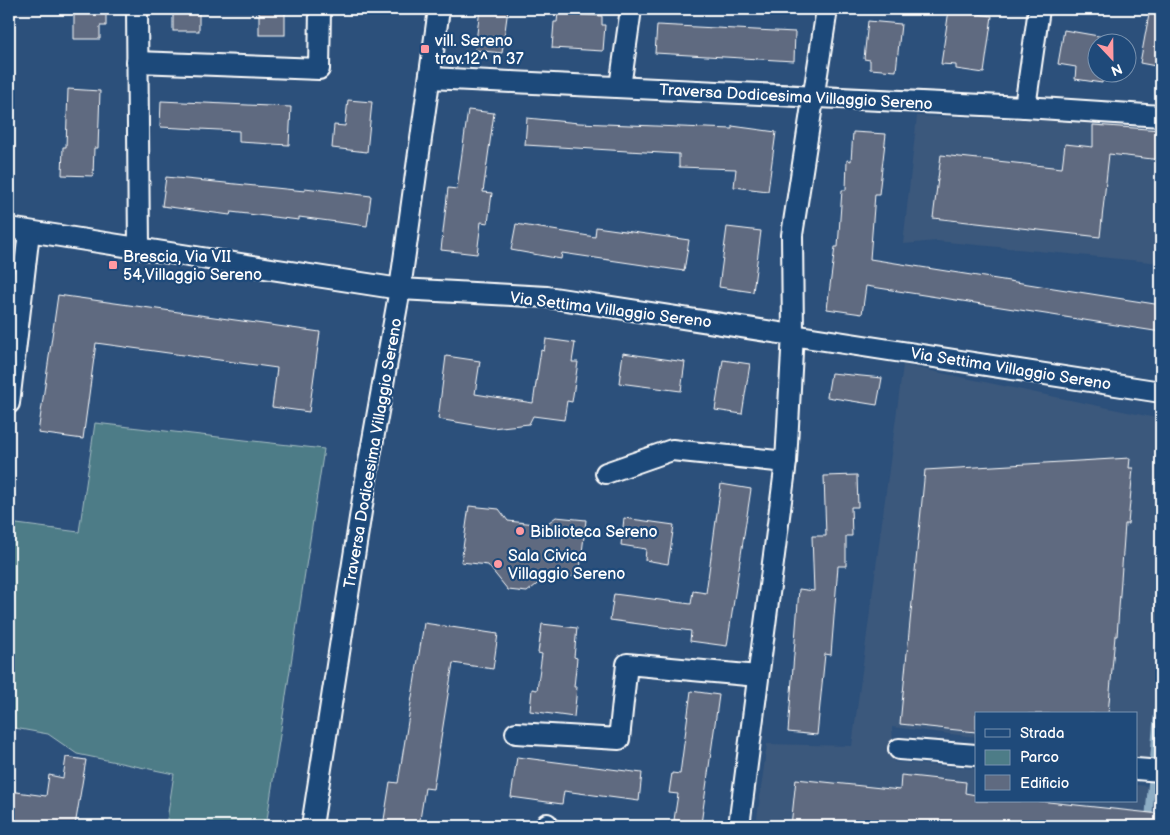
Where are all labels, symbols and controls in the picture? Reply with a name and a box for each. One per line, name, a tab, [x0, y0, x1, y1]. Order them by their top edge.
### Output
place label: vill. Sereno trav.12^ n 37	[434, 32, 524, 69]
north arrow	[1088, 32, 1138, 82]
marker: vill. Sereno trav.12^ n 37	[419, 43, 431, 55]
text: N	[1109, 60, 1125, 79]
street label: Traversa Dodicesima Villaggio Sereno	[659, 81, 933, 114]
place label: Brescia, Via VII 54,Villaggio Sereno	[123, 248, 262, 285]
marker: Brescia, Via VII 54,Villaggio Sereno	[107, 259, 119, 271]
street label: Via Settima Villaggio Sereno	[509, 289, 713, 332]
street label: Traversa Dodicesima Villaggio Sereno	[340, 317, 407, 590]
street label: Via Settima Villaggio Sereno	[909, 344, 1112, 395]
place label: Biblioteca Sereno	[530, 523, 658, 542]
marker: Biblioteca Sereno	[514, 525, 526, 537]
place label: Sala Civica Villaggio Sereno	[508, 547, 625, 584]
marker: Sala Civica Villaggio Sereno	[492, 558, 504, 570]
legend	[975, 712, 1138, 802]
text: Strada	[1020, 724, 1064, 743]
text: Parco	[1020, 748, 1059, 767]
text: Edificio	[1020, 774, 1069, 793]

